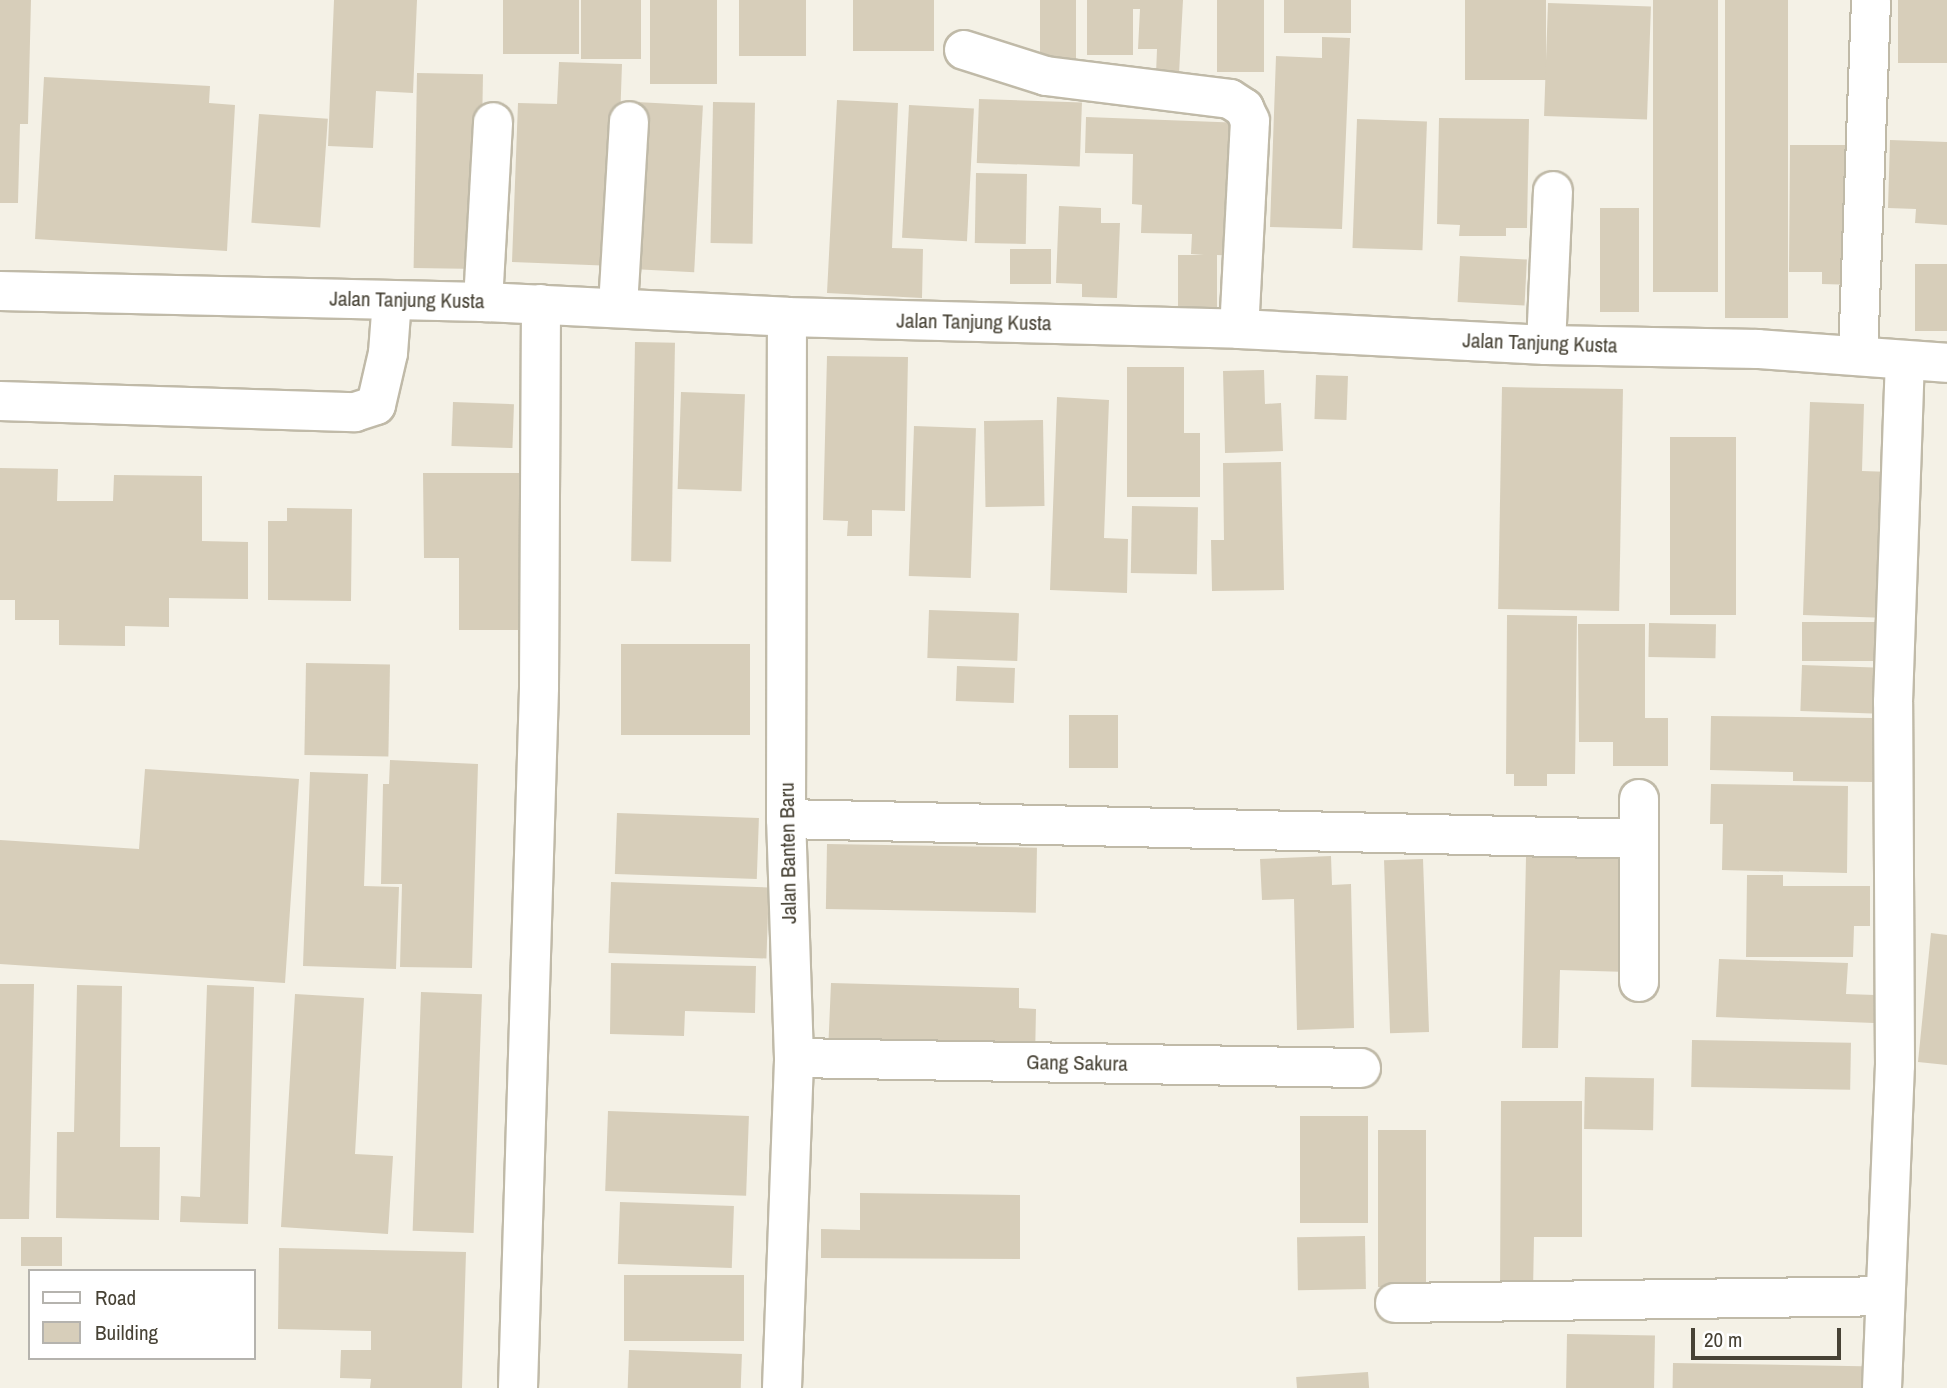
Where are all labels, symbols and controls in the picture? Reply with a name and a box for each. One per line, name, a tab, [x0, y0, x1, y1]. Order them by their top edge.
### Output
street label: Jalan Tanjung Kusta	[329, 286, 485, 314]
street label: Jalan Tanjung Kusta	[896, 308, 1052, 336]
street label: Jalan Tanjung Kusta	[1462, 328, 1618, 358]
street label: Jalan Banten Baru	[774, 782, 802, 924]
street label: Gang Sakura	[1026, 1050, 1128, 1076]
legend	[28, 1269, 256, 1360]
text: Road	[95, 1283, 136, 1312]
scale bar	[1695, 1314, 1846, 1358]
text: Building	[95, 1318, 158, 1347]
text: 20 m	[1704, 1325, 1742, 1354]

